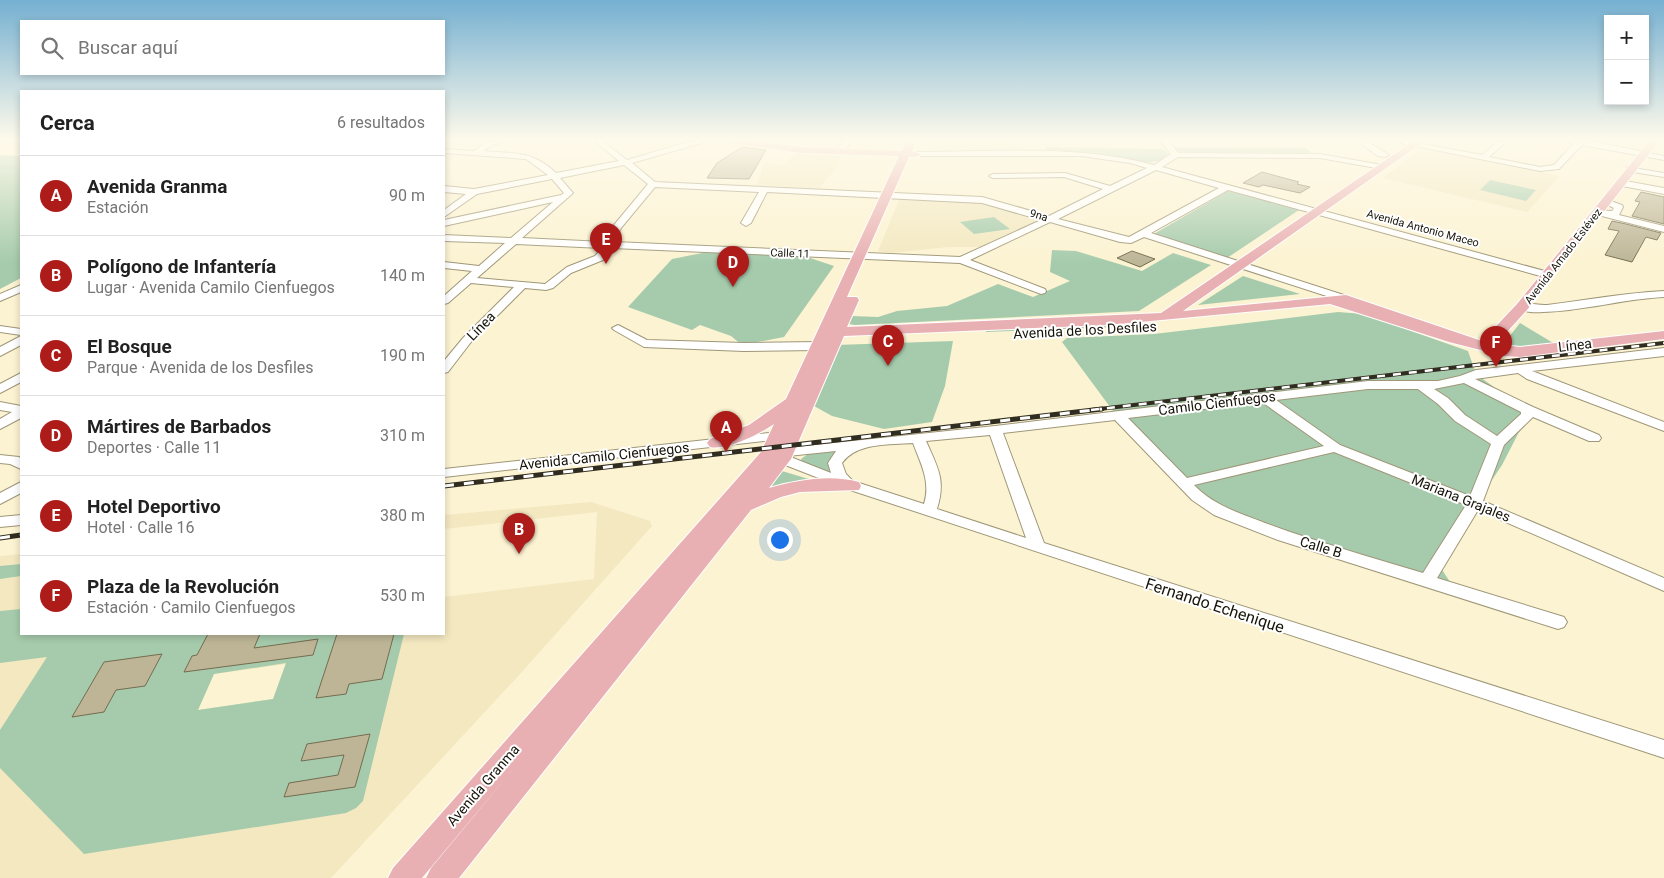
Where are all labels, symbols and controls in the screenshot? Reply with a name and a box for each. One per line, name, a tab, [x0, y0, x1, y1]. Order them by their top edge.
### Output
map controls	[1604, 15, 1649, 105]
button: +	[1604, 15, 1649, 60]
search box	[20, 20, 445, 75]
icon: search	[38, 34, 66, 62]
text: Buscar aquí	[78, 36, 178, 59]
button: −	[1604, 60, 1649, 105]
text: Cerca	[40, 111, 95, 135]
text: 6 resultados	[337, 113, 425, 132]
text: Avenida Granma	[87, 175, 227, 198]
text: A	[51, 186, 61, 205]
text: 90 m	[389, 186, 425, 205]
text: Estación	[87, 198, 149, 217]
street label: Avenida Amado Estévez	[1522, 206, 1605, 307]
street label: 9na	[1028, 207, 1049, 224]
street label: Avenida Antonio Maceo	[1365, 207, 1481, 250]
pin: E	[590, 223, 622, 264]
pin: D	[717, 246, 749, 287]
street label: Calle 11	[770, 246, 810, 261]
text: Polígono de Infantería	[87, 255, 276, 278]
text: B	[51, 266, 61, 285]
text: 140 m	[380, 266, 425, 285]
text: Lugar · Avenida Camilo Cienfuegos	[87, 278, 335, 297]
street label: Línea	[464, 308, 498, 344]
street label: Avenida de los Desfiles	[1013, 318, 1157, 342]
pin: C	[872, 325, 904, 366]
pin: F	[1480, 326, 1512, 367]
text: El Bosque	[87, 335, 172, 358]
street label: Línea	[1557, 335, 1593, 355]
text: C	[51, 346, 61, 365]
text: 190 m	[380, 346, 425, 365]
text: Parque · Avenida de los Desfiles	[87, 358, 314, 377]
street label: Camilo Cienfuegos	[1157, 388, 1277, 418]
pin: A	[710, 411, 742, 452]
text: Mártires de Barbados	[87, 415, 271, 438]
text: D	[51, 426, 61, 445]
text: 310 m	[380, 426, 425, 445]
text: Deportes · Calle 11	[87, 438, 221, 457]
street label: Avenida Camilo Cienfuegos	[518, 439, 690, 473]
street label: Mariana Grajales	[1409, 471, 1513, 525]
text: Hotel Deportivo	[87, 495, 221, 518]
text: E	[52, 506, 61, 525]
text: 380 m	[380, 506, 425, 525]
pin: B	[503, 513, 535, 554]
text: Hotel · Calle 16	[87, 518, 195, 537]
your location	[767, 527, 793, 553]
street label: Calle B	[1298, 533, 1344, 561]
street label: Fernando Echenique	[1143, 574, 1287, 637]
text: Plaza de la Revolución	[87, 575, 279, 598]
text: F	[52, 586, 60, 605]
text: 530 m	[380, 586, 425, 605]
text: Estación · Camilo Cienfuegos	[87, 598, 296, 617]
street label: Avenida Granma	[443, 741, 523, 829]

